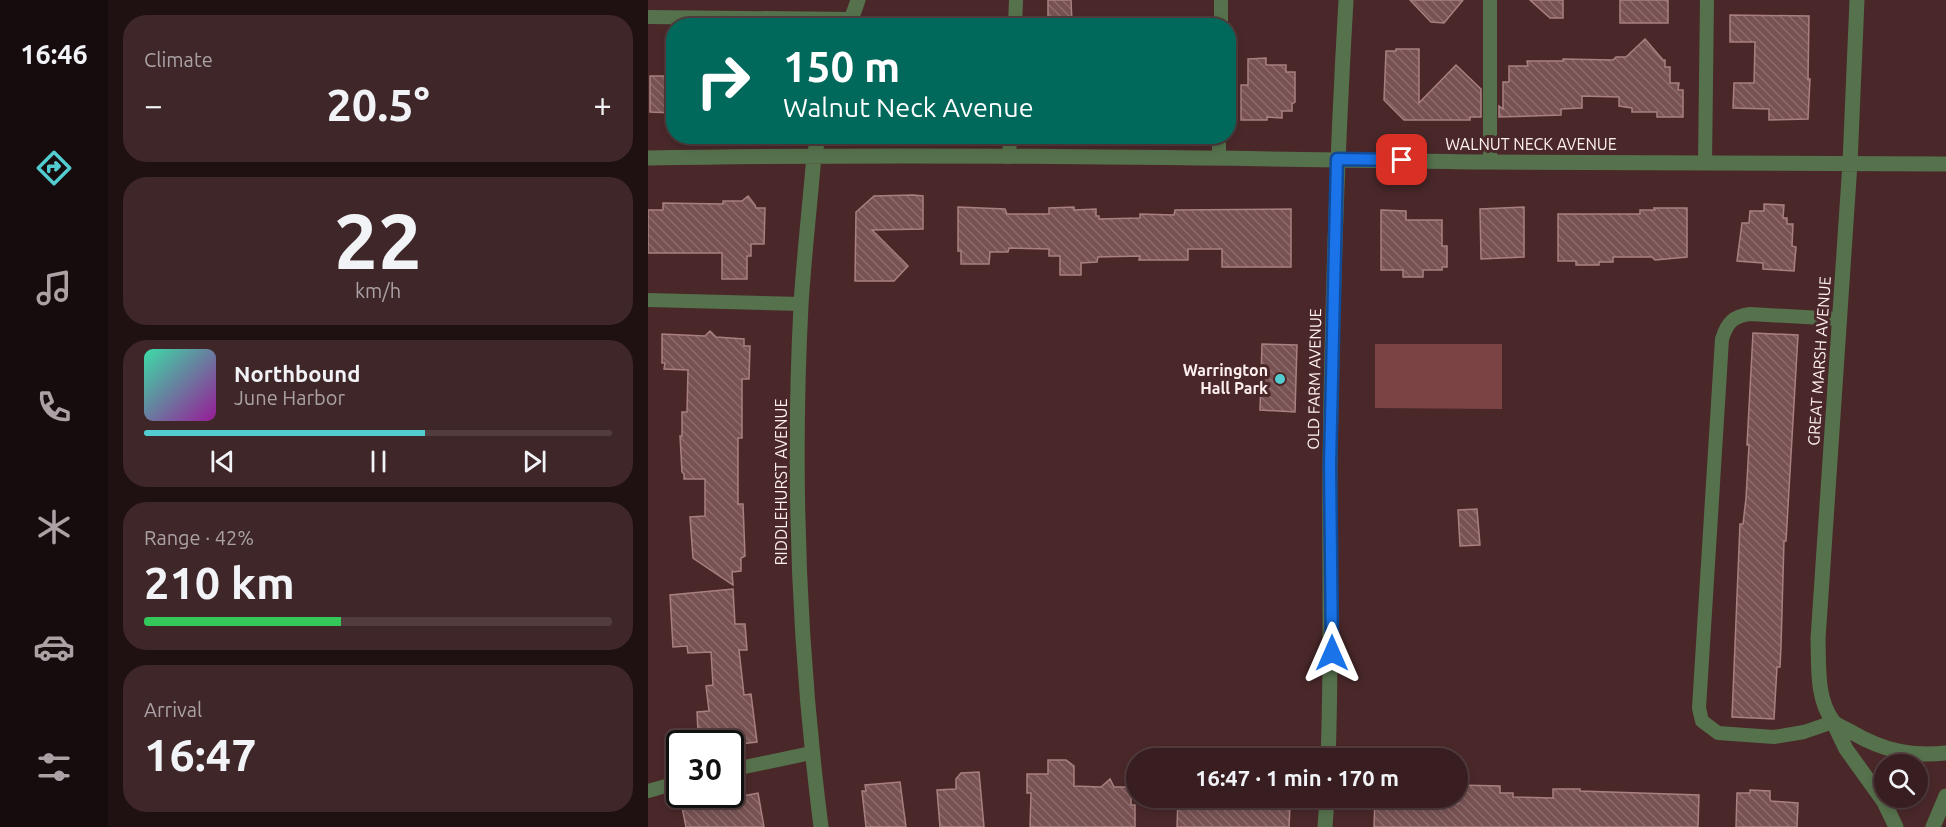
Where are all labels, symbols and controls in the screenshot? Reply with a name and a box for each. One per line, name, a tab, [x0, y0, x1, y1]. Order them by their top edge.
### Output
text: 16:46	[20, 39, 88, 69]
icon: right	[684, 42, 762, 120]
text: 150 m	[783, 43, 900, 90]
text: Climate	[144, 48, 213, 71]
text: 20.5°	[326, 79, 430, 130]
text: −	[144, 86, 163, 123]
text: +	[593, 86, 612, 123]
text: Walnut Neck Avenue	[783, 92, 1034, 122]
pin	[1376, 134, 1427, 185]
street label: WALNUT NECK AVENUE	[1445, 135, 1617, 153]
icon: arrive	[1385, 143, 1418, 176]
icon: directions	[33, 147, 75, 189]
text: 22	[334, 196, 422, 284]
icon: music	[33, 267, 75, 309]
street label: GREAT MARSH AVENUE	[1804, 276, 1834, 446]
text: km/h	[355, 279, 401, 302]
street label: OLD FARM AVENUE	[1304, 308, 1324, 450]
text: Northbound	[234, 361, 360, 386]
place label: Warrington Hall Park	[1183, 361, 1268, 397]
marker: Warrington Hall Park	[1273, 372, 1287, 386]
icon: phone	[33, 386, 75, 428]
text: June Harbor	[234, 386, 345, 409]
street label: RIDDLEHURST AVENUE	[772, 399, 790, 565]
icon: previous	[206, 445, 239, 478]
icon: pause	[362, 445, 395, 478]
icon: next	[518, 445, 551, 478]
icon: climate	[33, 506, 75, 548]
text: Range · 42%	[144, 526, 254, 549]
text: 210 km	[144, 557, 295, 608]
position arrow	[1300, 621, 1364, 685]
icon: car	[33, 626, 75, 668]
text: Arrival	[144, 698, 202, 721]
text: 16:47	[144, 729, 257, 780]
speed limit sign: 30	[666, 730, 744, 808]
icon: filters	[33, 746, 75, 788]
map controls	[1874, 754, 1928, 808]
button: search	[1874, 754, 1928, 808]
text: 16:47 · 1 min · 170 m	[1195, 765, 1399, 790]

